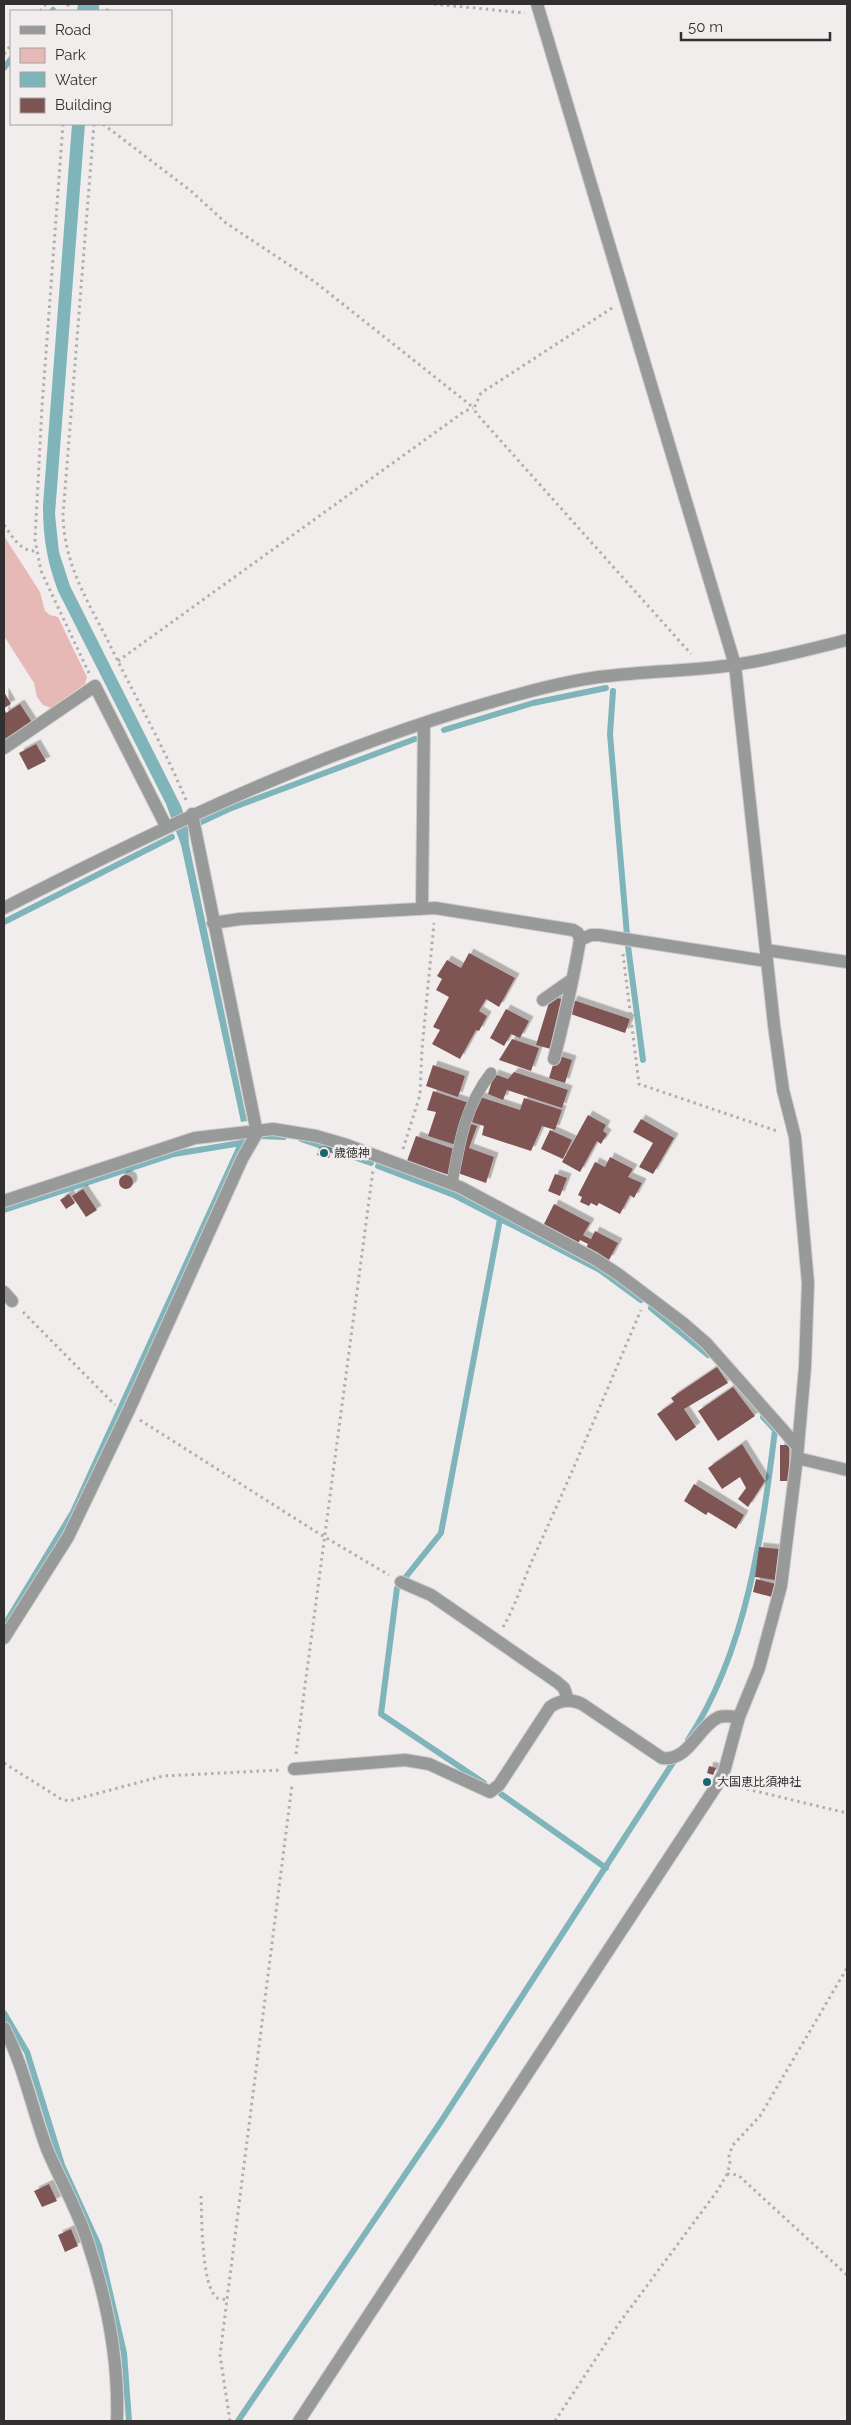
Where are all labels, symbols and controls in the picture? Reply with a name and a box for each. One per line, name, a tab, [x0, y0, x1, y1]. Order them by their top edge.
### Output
legend	[10, 10, 172, 125]
scale bar	[681, 10, 830, 42]
text: 50 m	[688, 18, 723, 36]
text: Road	[55, 21, 91, 39]
text: Park	[55, 46, 86, 64]
text: Water	[55, 71, 98, 89]
text: Building	[55, 96, 112, 114]
place label: 歳徳神	[334, 1146, 370, 1160]
marker: 歳徳神	[318, 1147, 330, 1159]
place label: 大国恵比須神社	[717, 1775, 801, 1789]
marker: 大国恵比須神社	[701, 1776, 713, 1788]

